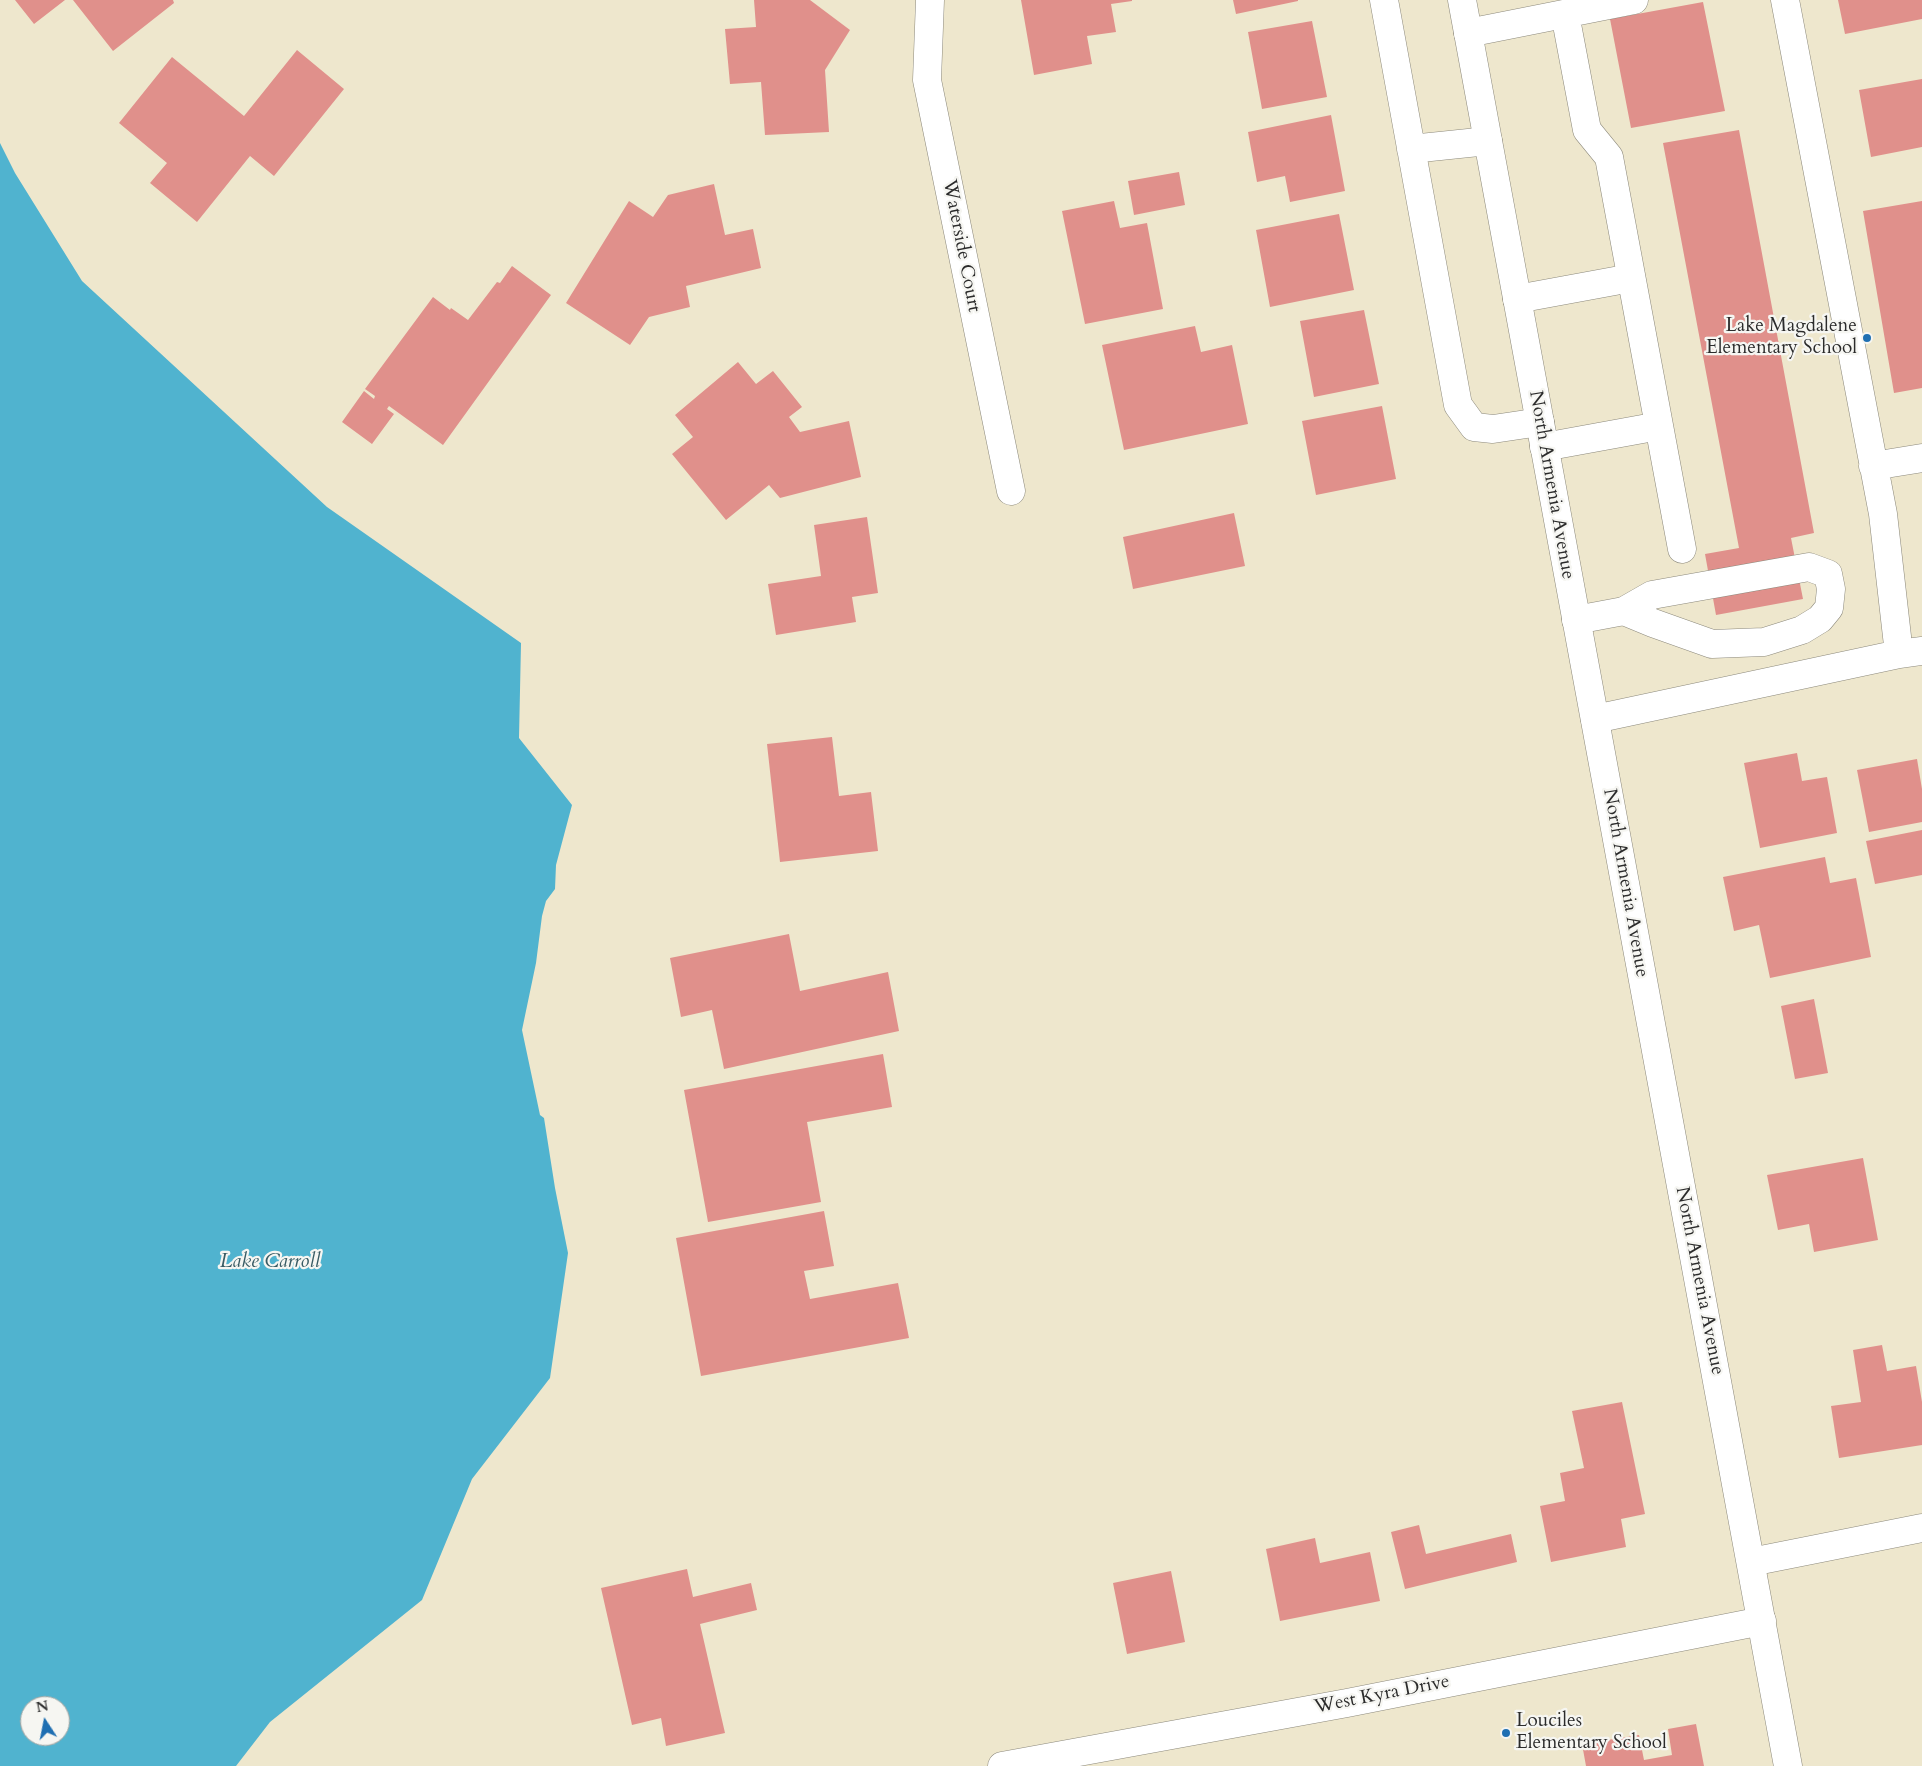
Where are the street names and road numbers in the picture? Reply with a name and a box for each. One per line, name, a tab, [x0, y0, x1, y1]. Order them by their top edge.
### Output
street label: Waterside Court	[937, 178, 985, 314]
street label: North Armenia Avenue	[1523, 389, 1579, 581]
street label: North Armenia Avenue	[1597, 787, 1653, 979]
street label: North Armenia Avenue	[1670, 1185, 1728, 1377]
street label: West Kyra Drive	[1312, 1671, 1452, 1719]

